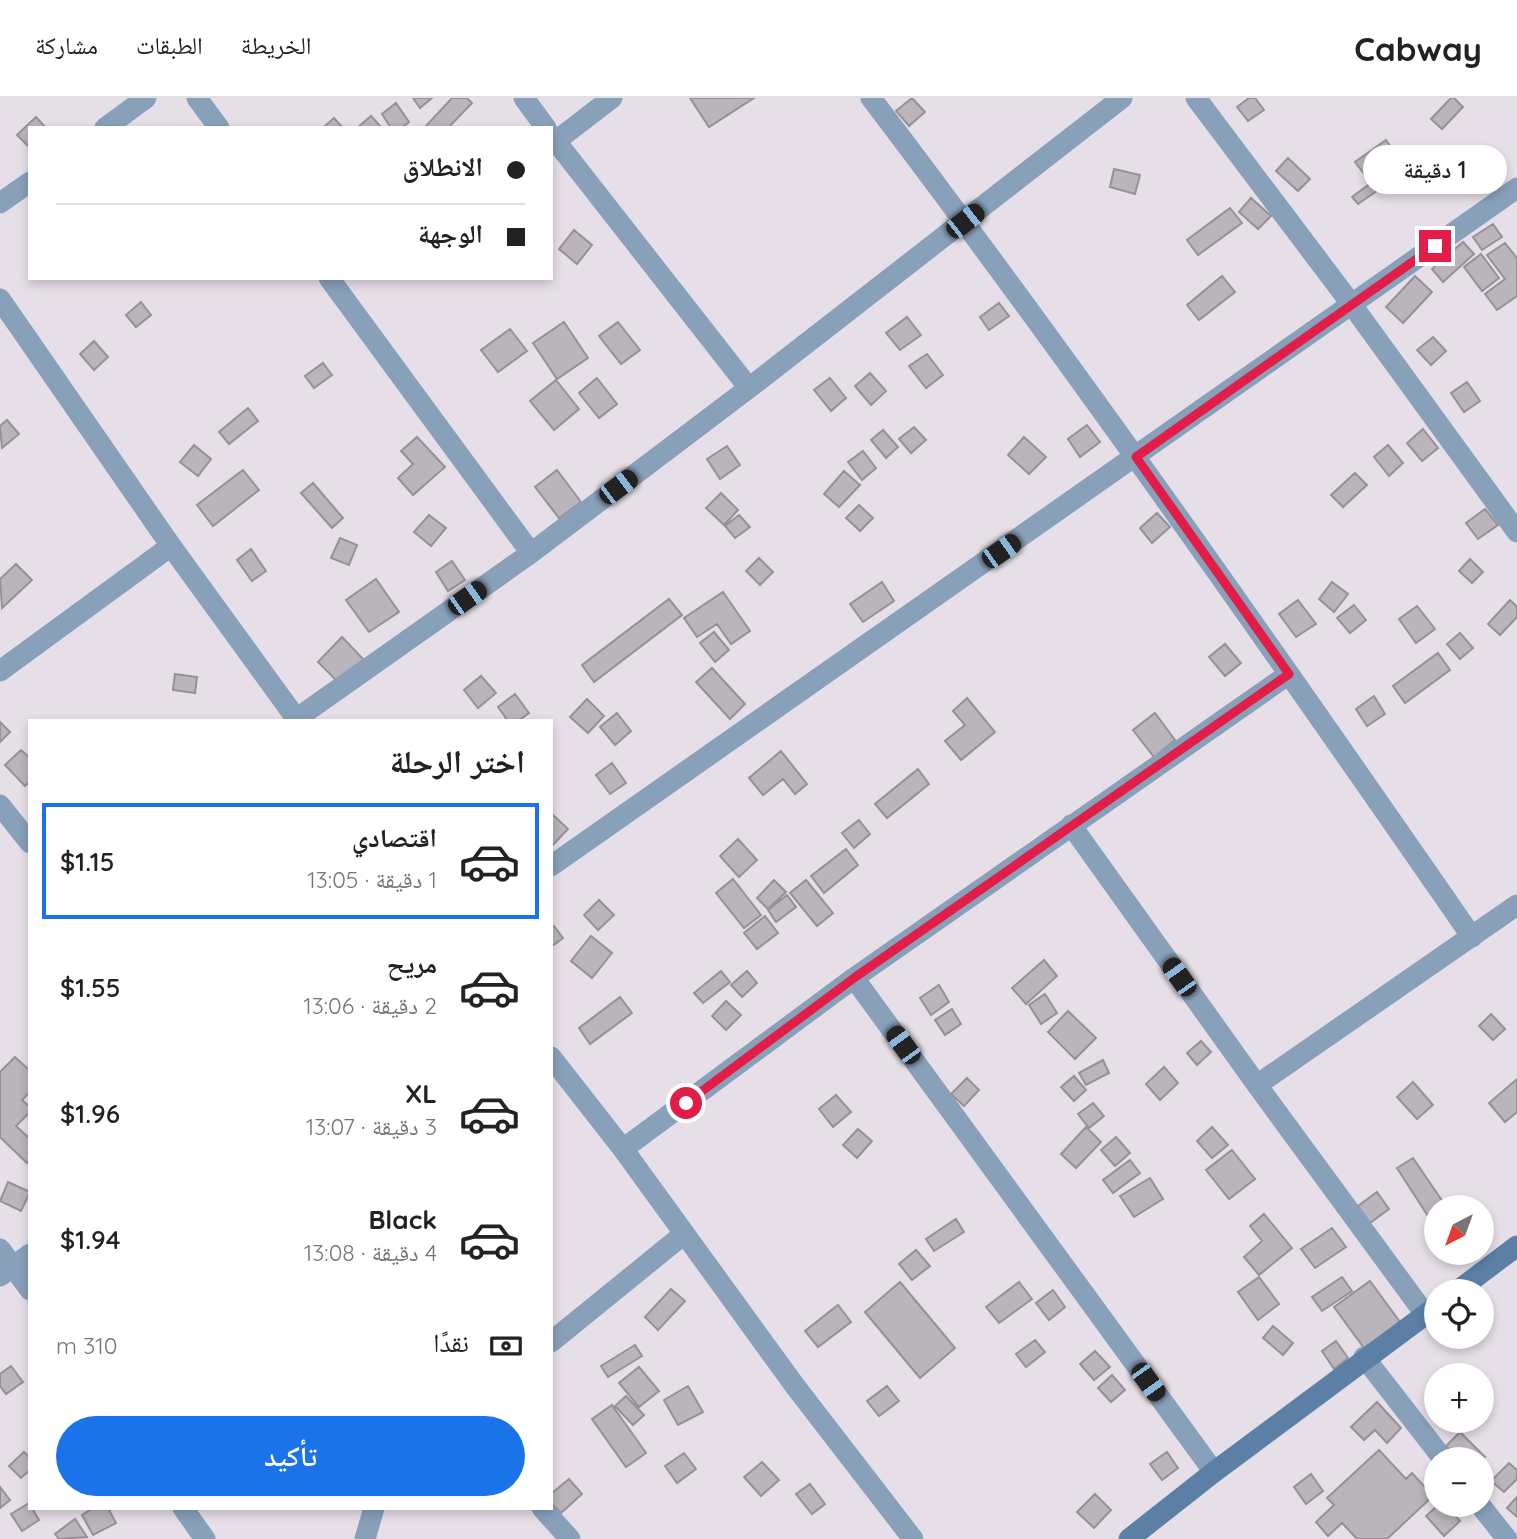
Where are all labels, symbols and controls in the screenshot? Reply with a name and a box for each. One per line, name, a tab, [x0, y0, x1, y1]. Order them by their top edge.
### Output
text: Cabway	[1354, 28, 1482, 69]
text: مشاركة	[35, 30, 98, 60]
text: الطبقات	[136, 30, 203, 60]
text: الخريطة	[241, 30, 311, 60]
callout: 1 دقيقة	[1363, 144, 1507, 194]
text: الانطلاق	[403, 150, 483, 183]
text: 1 دقيقة	[1403, 155, 1467, 184]
car	[942, 200, 989, 242]
text: الوجهة	[418, 217, 483, 250]
route end	[1419, 230, 1451, 262]
car	[595, 466, 642, 508]
car	[978, 530, 1025, 572]
car	[444, 577, 491, 619]
text: اختر الرحلة	[390, 741, 525, 781]
text: اقتصادي	[352, 821, 437, 854]
icon: car	[458, 830, 521, 893]
text: $1.15	[60, 845, 114, 878]
text: 1 دقيقة · 13:05	[307, 865, 437, 894]
text: مريح	[387, 947, 437, 980]
car	[1159, 954, 1200, 1000]
icon: car	[458, 956, 521, 1019]
text: $1.55	[60, 971, 120, 1004]
text: 2 دقيقة · 13:06	[303, 991, 437, 1020]
car	[883, 1022, 924, 1068]
text: XL	[405, 1077, 437, 1110]
icon: car	[458, 1082, 521, 1145]
route start	[670, 1087, 702, 1119]
text: $1.96	[60, 1097, 120, 1130]
text: 3 دقيقة · 13:07	[306, 1112, 437, 1141]
north arrow	[1424, 1195, 1494, 1265]
map controls	[1424, 1195, 1494, 1517]
text: Black	[368, 1203, 437, 1236]
icon: car	[458, 1208, 521, 1271]
text: $1.94	[60, 1223, 121, 1256]
text: 4 دقيقة · 13:08	[304, 1238, 437, 1267]
button: locate	[1424, 1279, 1494, 1349]
text: نقدًا	[433, 1326, 469, 1359]
icon: cash	[487, 1327, 525, 1365]
text: 310 m	[56, 1331, 118, 1360]
car	[1128, 1359, 1169, 1405]
button: +	[1424, 1363, 1494, 1433]
button: تأكيد	[56, 1416, 525, 1496]
button: −	[1424, 1447, 1494, 1517]

